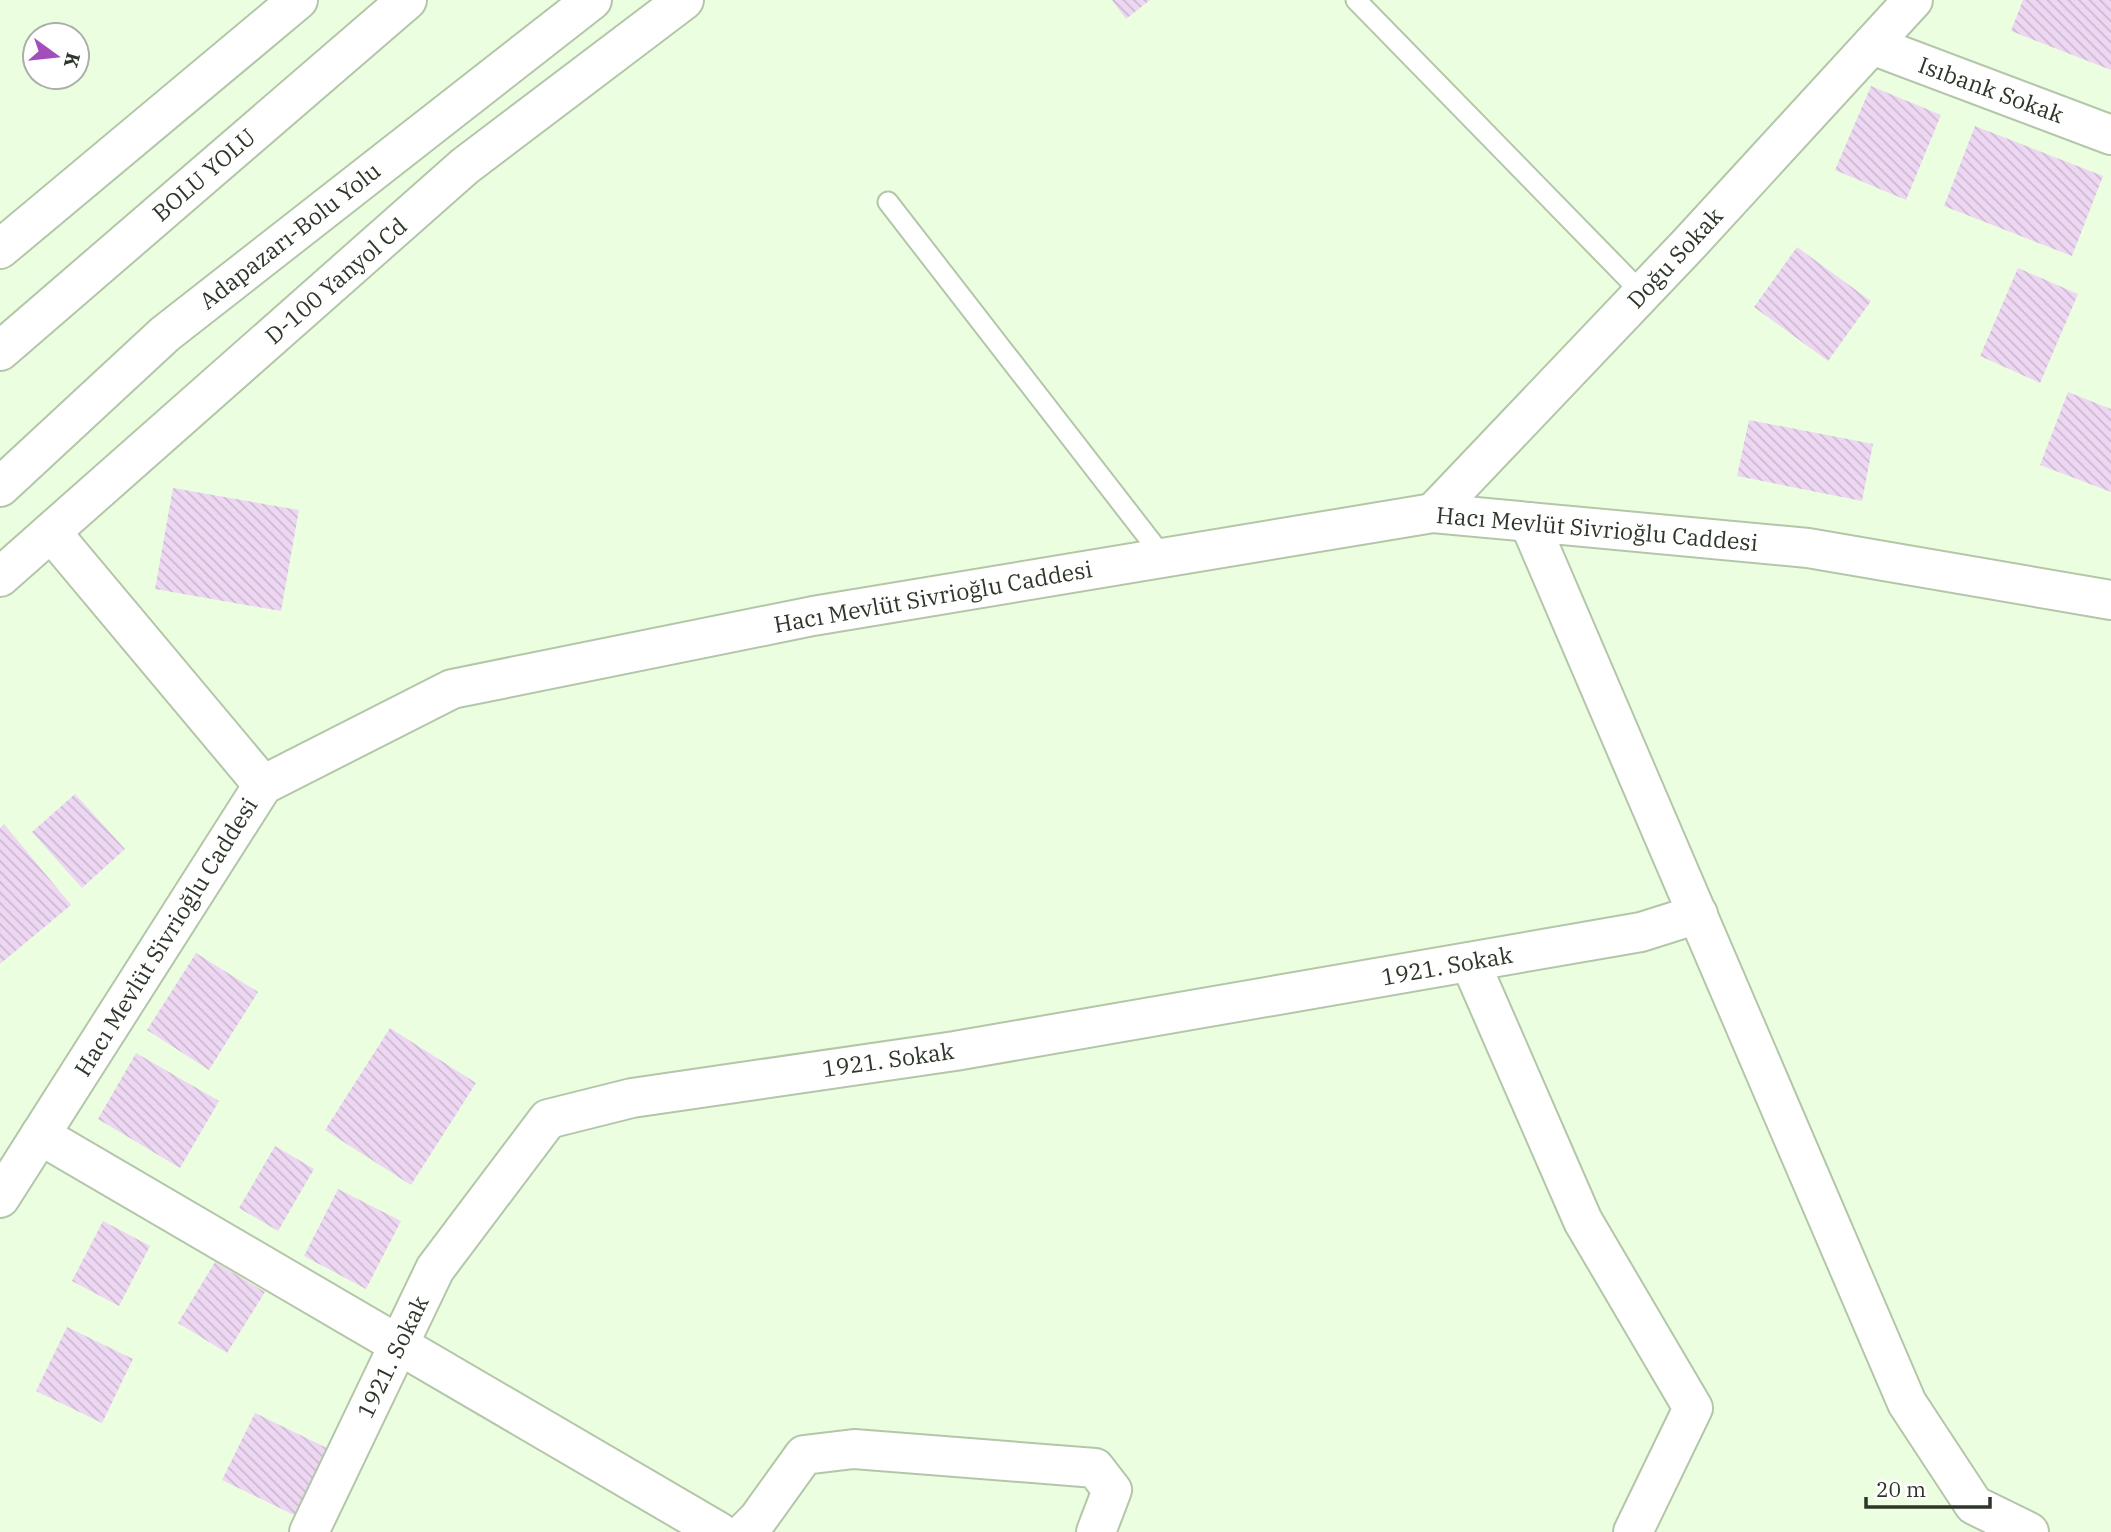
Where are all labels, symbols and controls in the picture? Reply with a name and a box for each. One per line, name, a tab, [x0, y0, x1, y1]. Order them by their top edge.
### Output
north arrow	[21, 21, 91, 91]
street label: Isıbank Sokak	[1915, 49, 2069, 129]
text: K	[59, 50, 86, 71]
street label: BOLU YOLU	[146, 121, 261, 227]
street label: Adapazarı-Bolu Yolu	[193, 155, 386, 315]
street label: Doğu Sokak	[1620, 200, 1729, 314]
street label: D-100 Yanyol Cd	[258, 210, 412, 350]
street label: Hacı Mevlüt Sivrioğlu Caddesi	[1435, 499, 1759, 557]
street label: Hacı Mevlüt Sivrioğlu Caddesi	[771, 553, 1094, 639]
street label: Hacı Mevlüt Sivrioğlu Caddesi	[67, 792, 263, 1081]
street label: 1921. Sokak	[1379, 939, 1515, 991]
street label: 1921. Sokak	[820, 1035, 956, 1083]
street label: 1921. Sokak	[350, 1290, 435, 1423]
scale bar	[1866, 1466, 1990, 1510]
text: 20 m	[1876, 1475, 1926, 1503]

